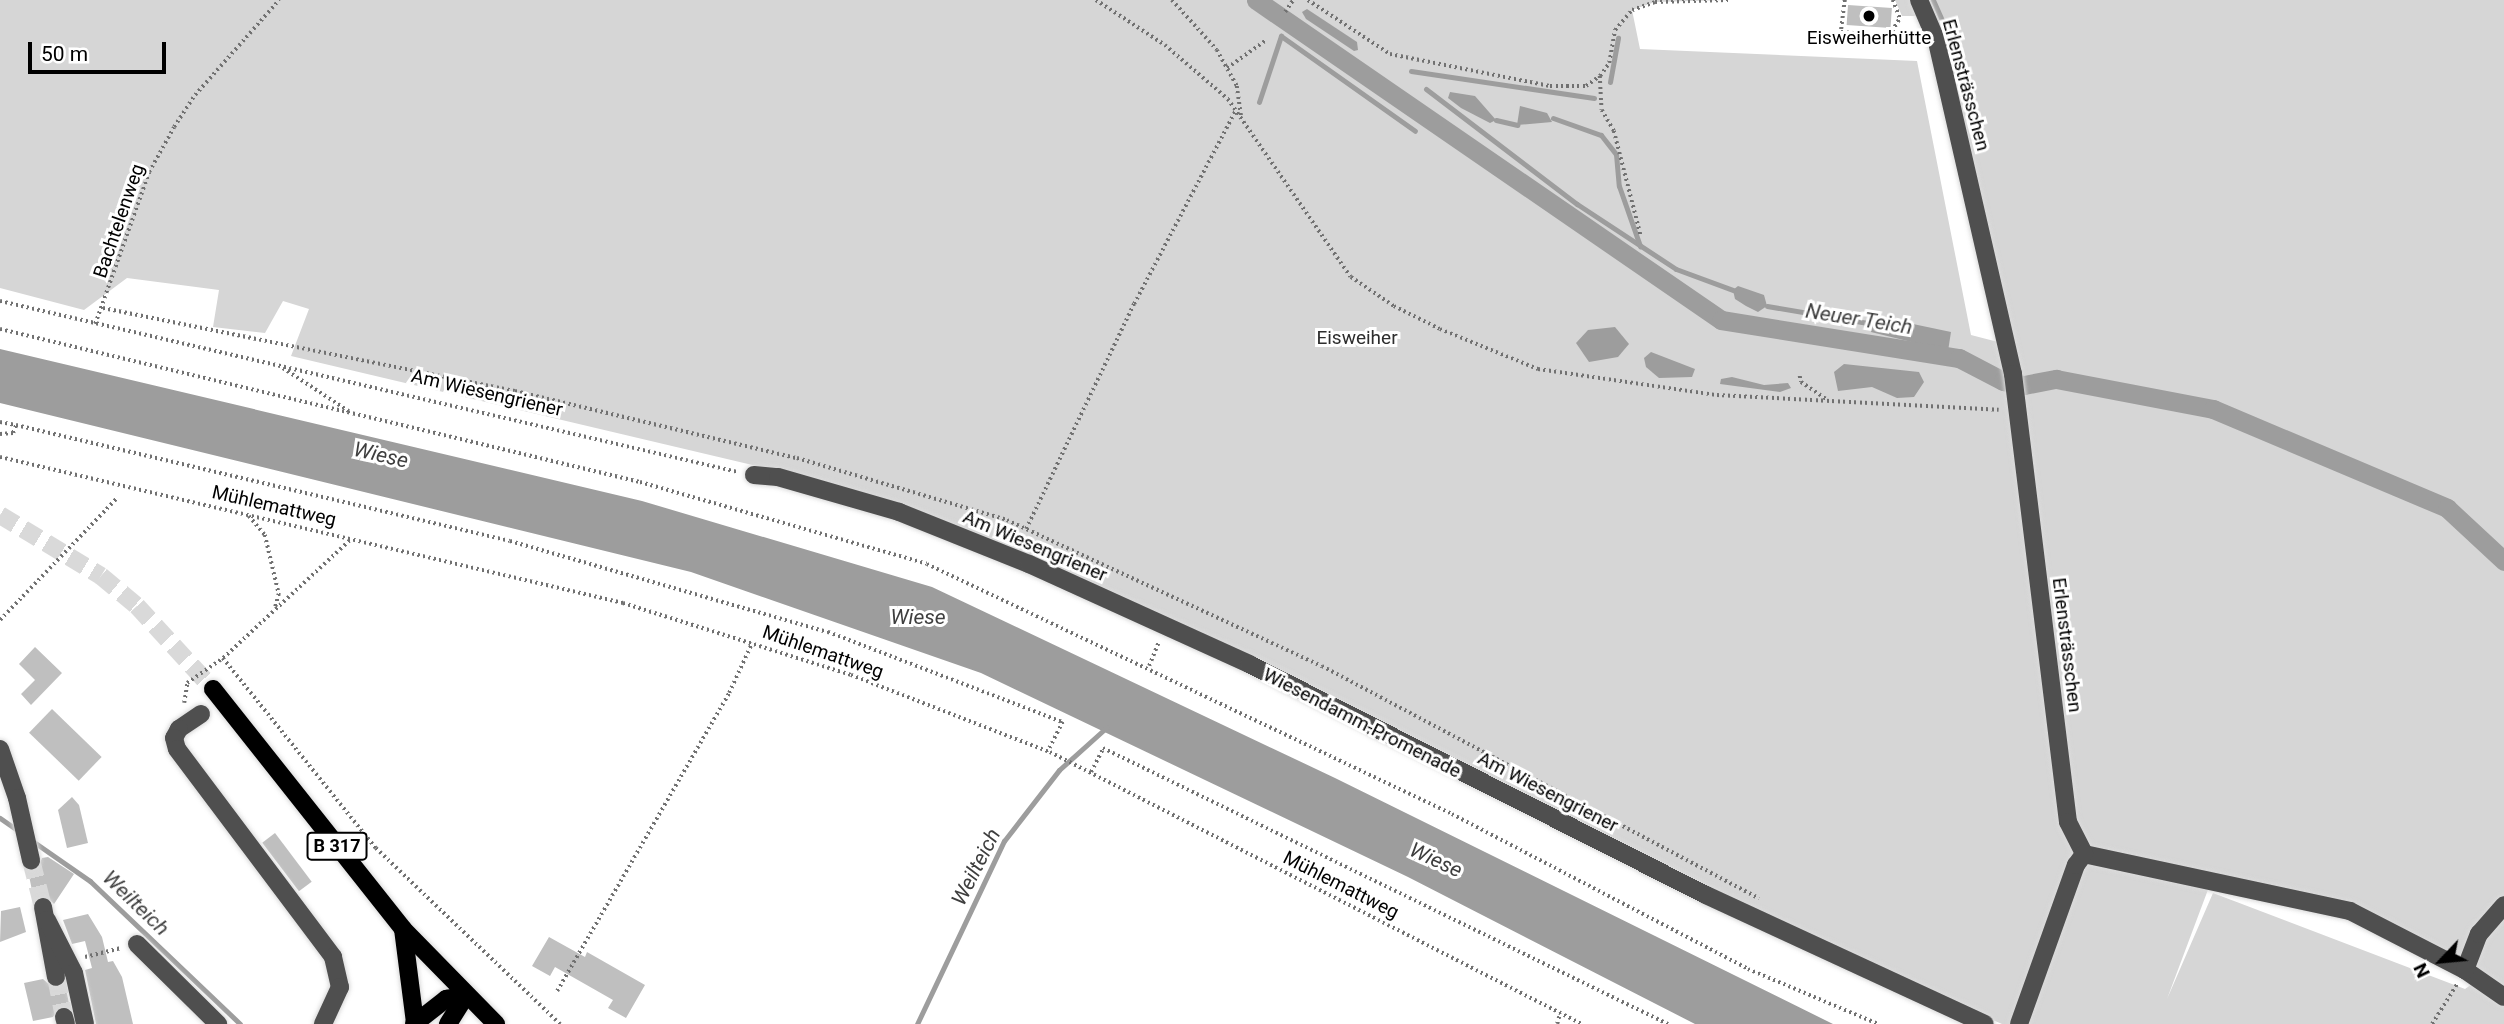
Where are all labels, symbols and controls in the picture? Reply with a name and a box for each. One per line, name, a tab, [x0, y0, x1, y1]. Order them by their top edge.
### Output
marker: Eisweiherhütte	[1861, 8, 1877, 24]
street label: Erlensträsschen	[1937, 17, 1995, 153]
place label: Eisweiherhütte	[1807, 27, 1931, 49]
scale bar	[32, 28, 170, 72]
text: 50 m	[41, 42, 88, 66]
street label: Bachtelenweg	[89, 161, 149, 281]
water label: Neuer Teich	[1804, 298, 1914, 340]
park label: Eisweiher	[1316, 327, 1398, 349]
street label: Am Wiesengriener	[409, 365, 565, 421]
water label: Wiese	[351, 437, 411, 473]
street label: Mühlemattweg	[210, 481, 338, 531]
street label: Am Wiesengriener	[959, 505, 1111, 587]
street label: Erlensträsschen	[2047, 576, 2087, 714]
water label: Wiese	[890, 604, 946, 630]
street label: Mühlemattweg	[759, 621, 887, 683]
street label: Wiesendamm-Promenade	[1259, 663, 1465, 783]
street label: Am Wiesengriener	[1474, 747, 1622, 837]
water label: Weilteich	[946, 824, 1006, 910]
road number: B 317	[306, 832, 368, 860]
water label: Wiese	[1406, 837, 1466, 883]
street label: Mühlemattweg	[1279, 846, 1403, 924]
water label: Weilteich	[97, 865, 175, 941]
north arrow	[2406, 926, 2476, 996]
text: N	[2408, 959, 2435, 981]

